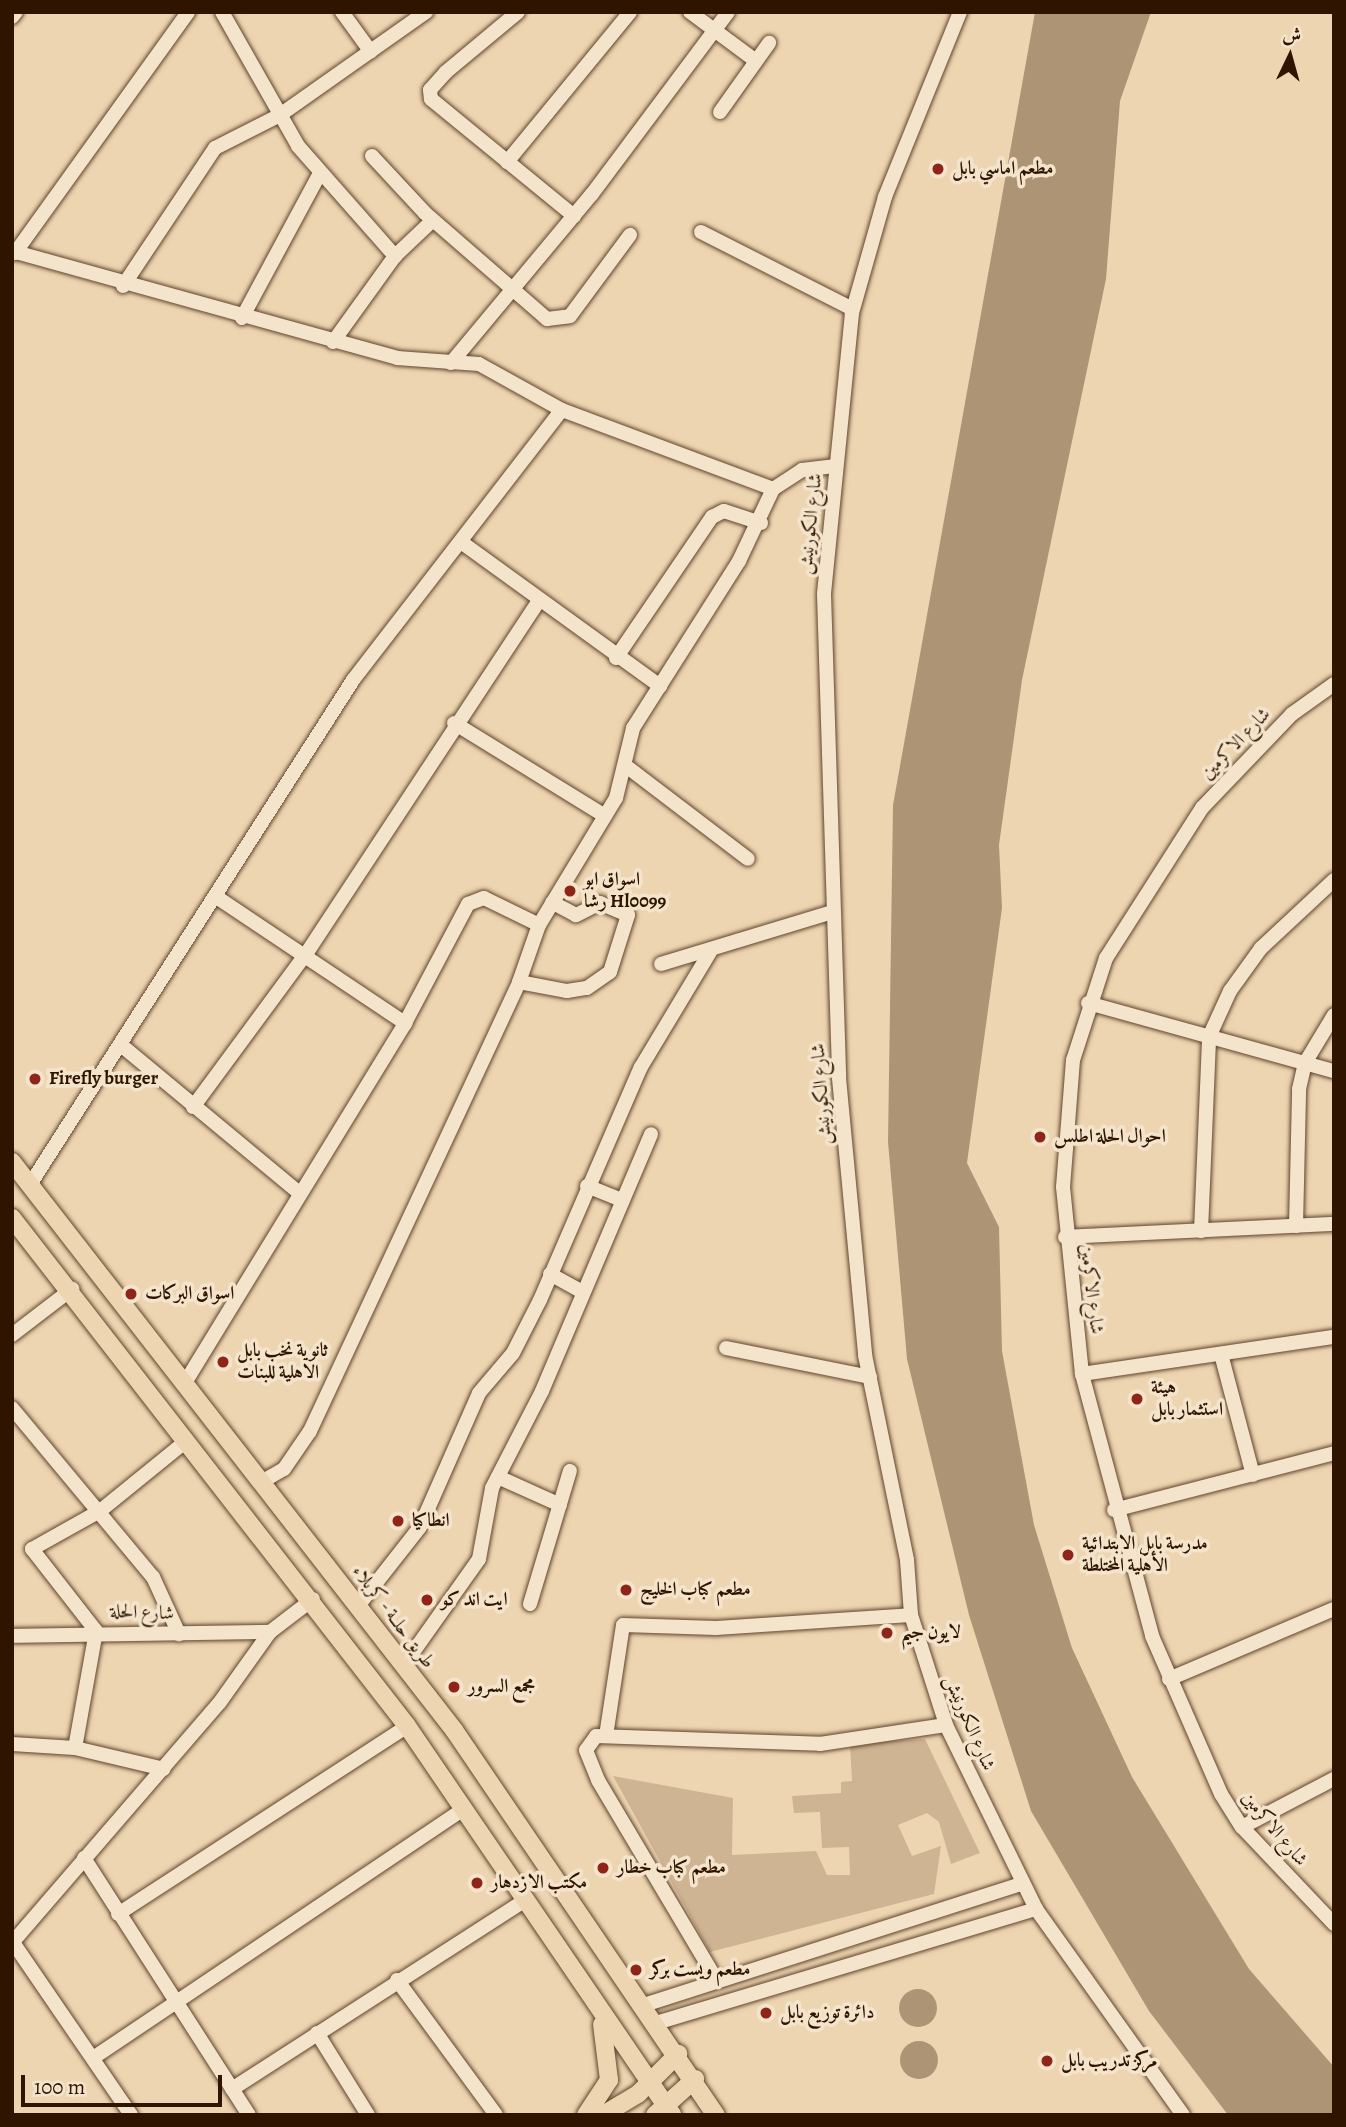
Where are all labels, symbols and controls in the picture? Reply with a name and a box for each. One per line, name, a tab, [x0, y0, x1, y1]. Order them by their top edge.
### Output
north arrow	[1255, 21, 1325, 91]
text: ش	[1281, 21, 1302, 49]
place label: مطعم اماسي بابل	[952, 158, 1053, 180]
marker: مطعم اماسي بابل	[930, 161, 946, 177]
street label: شارع الكورنيش	[794, 472, 828, 576]
street label: شارع الاكرمين	[1196, 703, 1276, 785]
place label: اسواق ابو رشا Hl0099	[584, 869, 666, 913]
marker: اسواق ابو رشا Hl0099	[562, 883, 578, 899]
street label: شارع الكورنيش	[807, 1043, 837, 1145]
place label: Firefly burger	[49, 1068, 158, 1090]
marker: Firefly burger	[27, 1071, 43, 1087]
place label: احوال الحلة اطلس	[1054, 1126, 1166, 1148]
marker: احوال الحلة اطلس	[1032, 1129, 1048, 1145]
street label: شارع الاكرمين	[1074, 1242, 1108, 1336]
place label: اسواق البركات	[145, 1283, 234, 1305]
marker: اسواق البركات	[123, 1286, 139, 1302]
place label: ثانوية نخب بابل الاهلية للبنات	[237, 1340, 328, 1384]
marker: ثانوية نخب بابل الاهلية للبنات	[215, 1354, 231, 1370]
place label: هيئة استثمار بابل	[1151, 1377, 1223, 1421]
marker: هيئة استثمار بابل	[1129, 1391, 1145, 1407]
place label: انطاكيا	[412, 1510, 450, 1532]
marker: انطاكيا	[390, 1513, 406, 1529]
place label: مدرسة بابل الابتدائية الأهلية المختلطة	[1082, 1533, 1208, 1577]
marker: مدرسة بابل الابتدائية الأهلية المختلطة	[1060, 1547, 1076, 1563]
street label: طريق حلــة - كربلاء	[346, 1560, 440, 1674]
place label: مطعم كباب الخليج	[640, 1579, 751, 1601]
marker: مطعم كباب الخليج	[618, 1582, 634, 1598]
place label: ايت اند كو	[441, 1589, 508, 1611]
marker: ايت اند كو	[419, 1592, 435, 1608]
street label: شارع الحلة	[110, 1600, 174, 1626]
place label: لايون جيم	[901, 1622, 961, 1644]
marker: لايون جيم	[879, 1625, 895, 1641]
street label: شارع الكورنيش	[939, 1672, 999, 1774]
place label: مجمع السرور	[468, 1676, 535, 1698]
marker: مجمع السرور	[446, 1679, 462, 1695]
street label: شارع الاكرمين	[1236, 1787, 1312, 1871]
place label: مطعم كباب خطار	[617, 1857, 726, 1879]
marker: مطعم كباب خطار	[595, 1860, 611, 1876]
place label: مكتب الازدهار	[491, 1872, 587, 1894]
marker: مكتب الازدهار	[469, 1875, 485, 1891]
place label: مطعم ويست بركر	[650, 1959, 750, 1981]
marker: مطعم ويست بركر	[628, 1962, 644, 1978]
place label: دائرة توزيع بابل	[780, 2002, 874, 2024]
marker: دائرة توزيع بابل	[758, 2005, 774, 2021]
place label: مركز تدريب بابل	[1061, 2050, 1157, 2072]
marker: مركز تدريب بابل	[1039, 2053, 1055, 2069]
scale bar	[24, 2060, 226, 2104]
text: 100 m	[34, 2073, 85, 2101]

